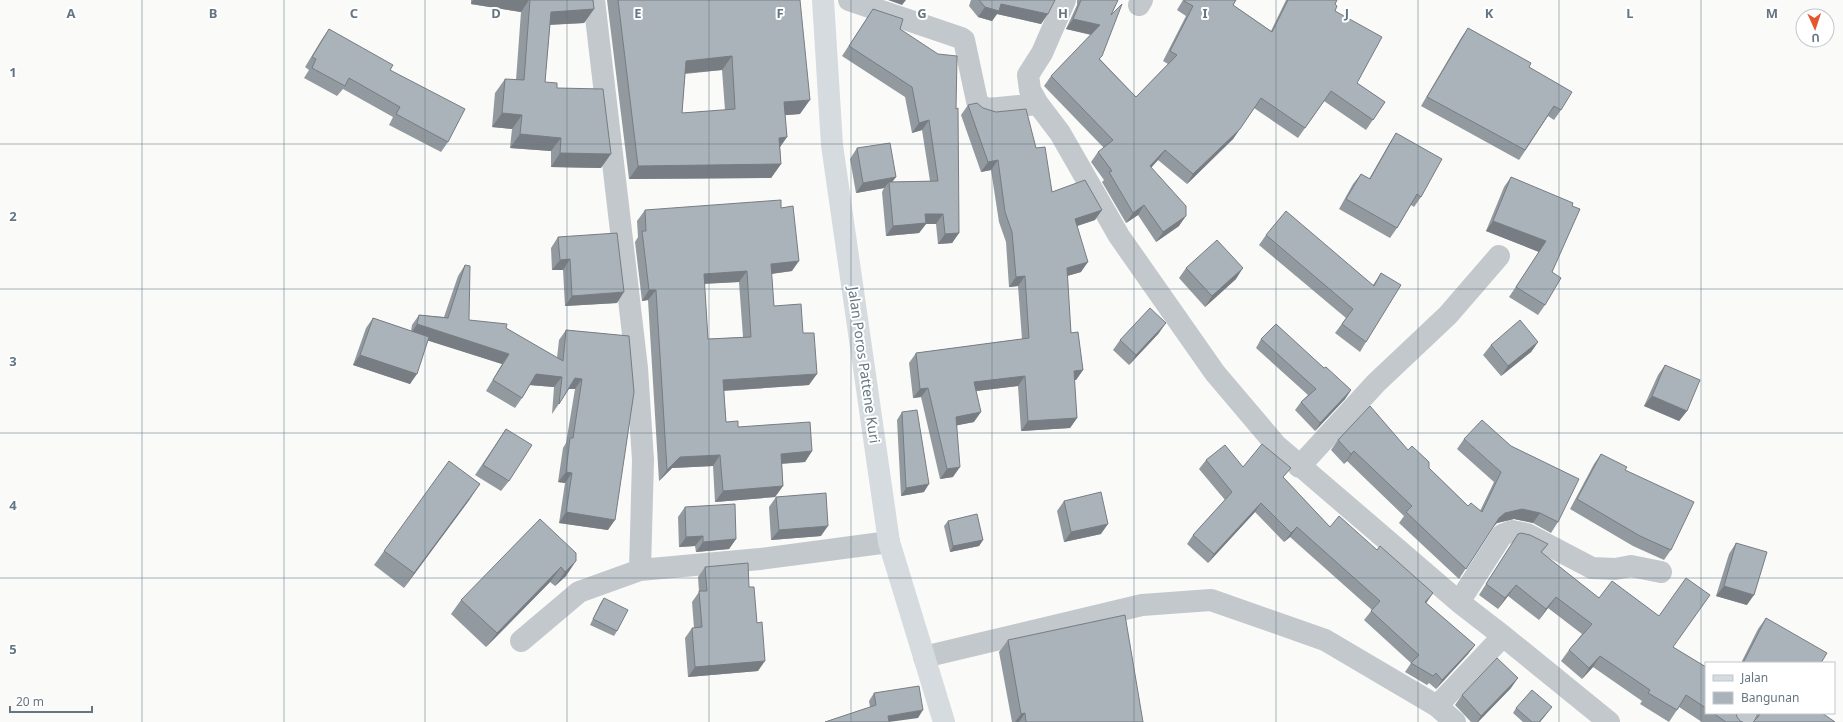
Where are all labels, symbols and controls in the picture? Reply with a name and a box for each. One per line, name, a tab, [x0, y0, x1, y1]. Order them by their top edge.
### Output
text: A	[67, 4, 76, 22]
text: B	[209, 4, 217, 22]
text: C	[350, 4, 358, 22]
text: D	[491, 4, 501, 22]
text: E	[634, 4, 642, 22]
text: F	[776, 4, 784, 22]
text: G	[917, 4, 927, 22]
text: H	[1058, 4, 1068, 22]
text: I	[1202, 4, 1208, 22]
text: J	[1344, 4, 1349, 22]
text: K	[1485, 4, 1494, 22]
text: L	[1626, 4, 1634, 22]
text: M	[1766, 4, 1778, 22]
north arrow	[1795, 8, 1835, 48]
text: U	[1811, 31, 1820, 46]
text: 1	[9, 63, 17, 81]
text: 2	[9, 207, 17, 225]
street label: Jalan Poros Pattene Kuri	[844, 283, 885, 444]
text: 3	[9, 352, 17, 370]
text: 4	[9, 496, 17, 514]
text: 5	[9, 640, 17, 658]
legend	[1705, 662, 1835, 714]
text: Jalan	[1740, 669, 1768, 686]
scale bar	[10, 688, 92, 714]
text: Bangunan	[1741, 689, 1799, 706]
text: 20 m	[16, 693, 44, 710]

